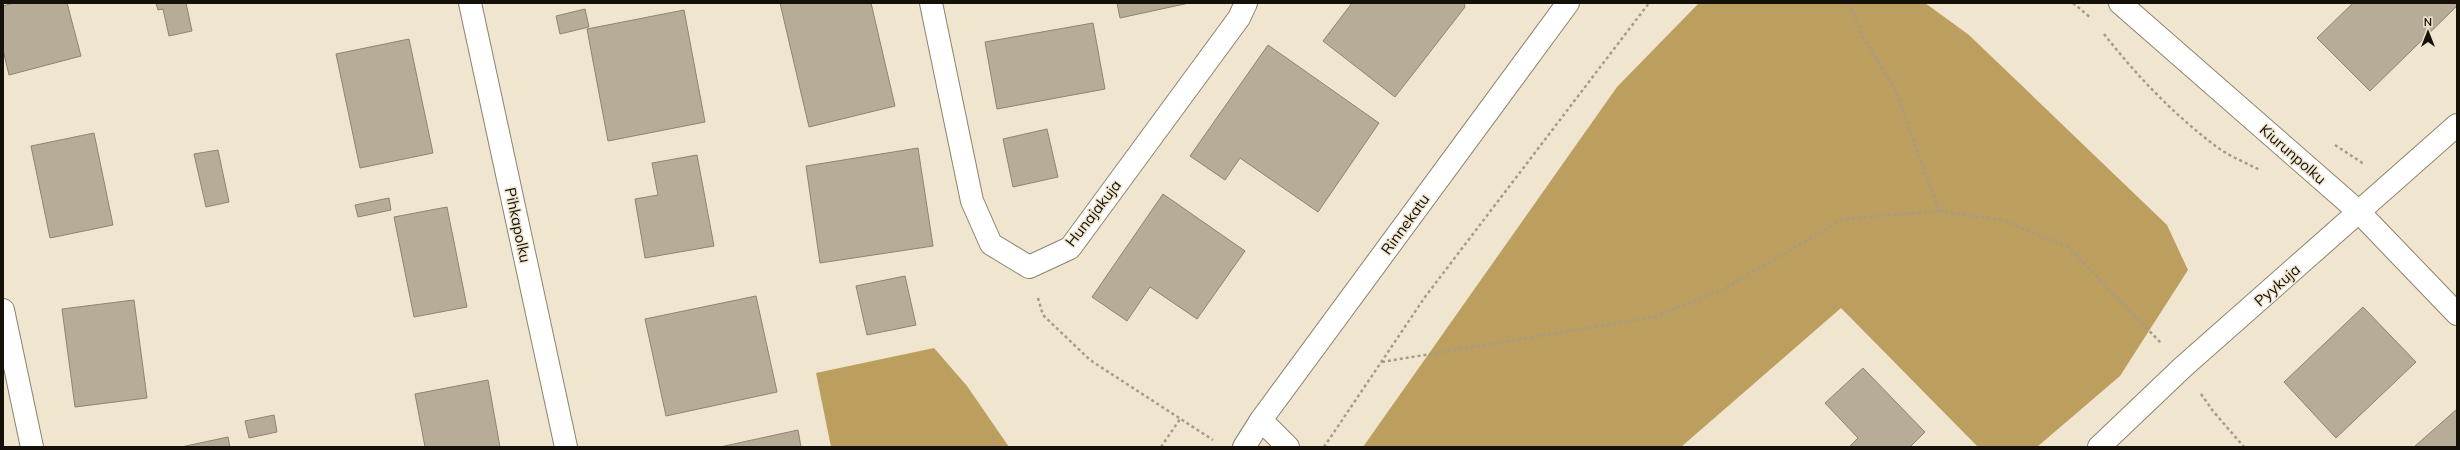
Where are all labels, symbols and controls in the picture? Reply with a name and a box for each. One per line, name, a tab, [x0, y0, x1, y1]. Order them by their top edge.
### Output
north arrow	[2408, 12, 2448, 52]
text: N	[2424, 15, 2432, 29]
street label: Kiurunpolku	[2256, 120, 2330, 188]
street label: Hunajakuja	[1061, 176, 1125, 250]
street label: Pihkapolku	[501, 186, 535, 264]
street label: Rinnekatu	[1377, 190, 1433, 258]
street label: Pyykuja	[2250, 260, 2304, 310]

